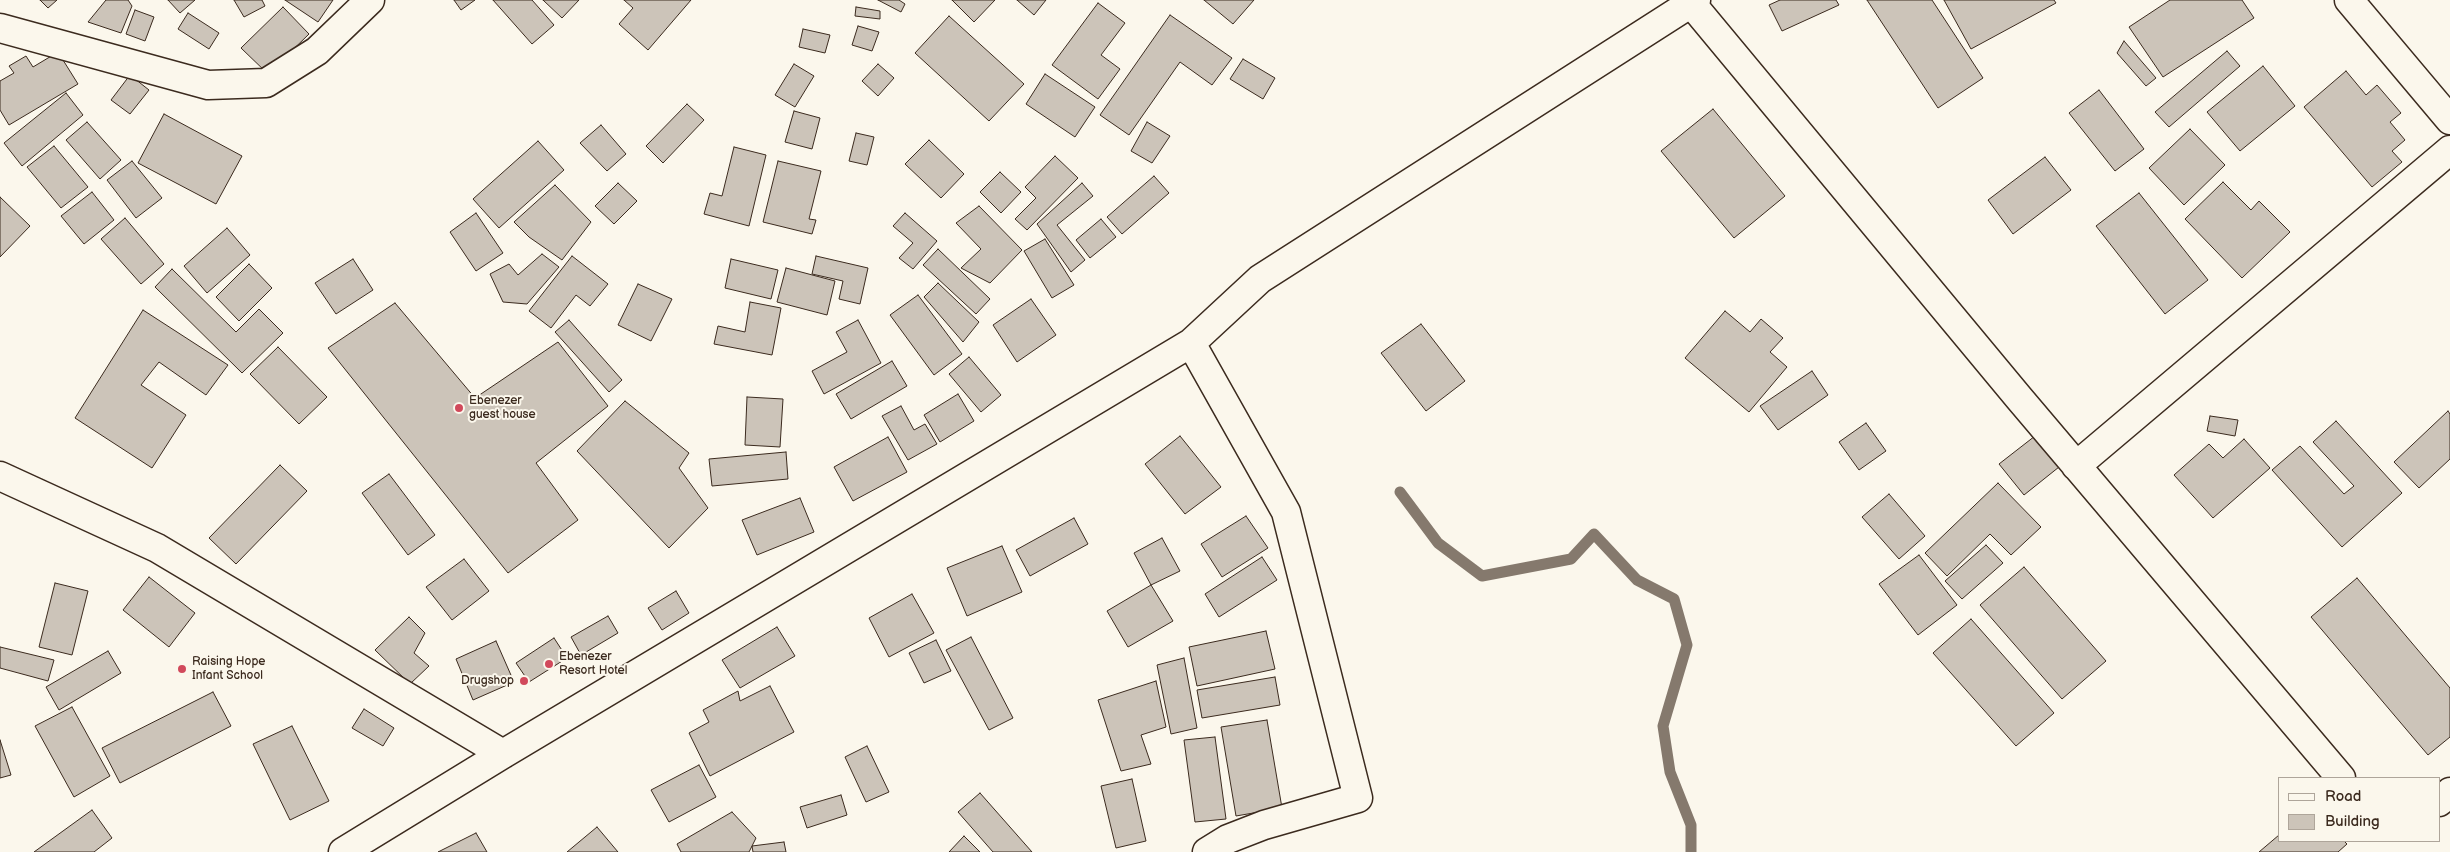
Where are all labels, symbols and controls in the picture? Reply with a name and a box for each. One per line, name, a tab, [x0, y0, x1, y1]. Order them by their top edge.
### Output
place label: Ebenezer guest house	[469, 394, 536, 422]
marker: Ebenezer guest house	[453, 402, 465, 414]
place label: Ebenezer Resort Hotel	[559, 650, 627, 678]
place label: Raising Hope Infant School	[192, 655, 265, 683]
marker: Ebenezer Resort Hotel	[543, 658, 555, 670]
marker: Raising Hope Infant School	[176, 663, 188, 675]
place label: Drugshop	[461, 674, 514, 688]
marker: Drugshop	[518, 675, 530, 687]
legend	[2278, 777, 2440, 842]
text: Road	[2325, 787, 2361, 806]
text: Building	[2325, 812, 2380, 831]

